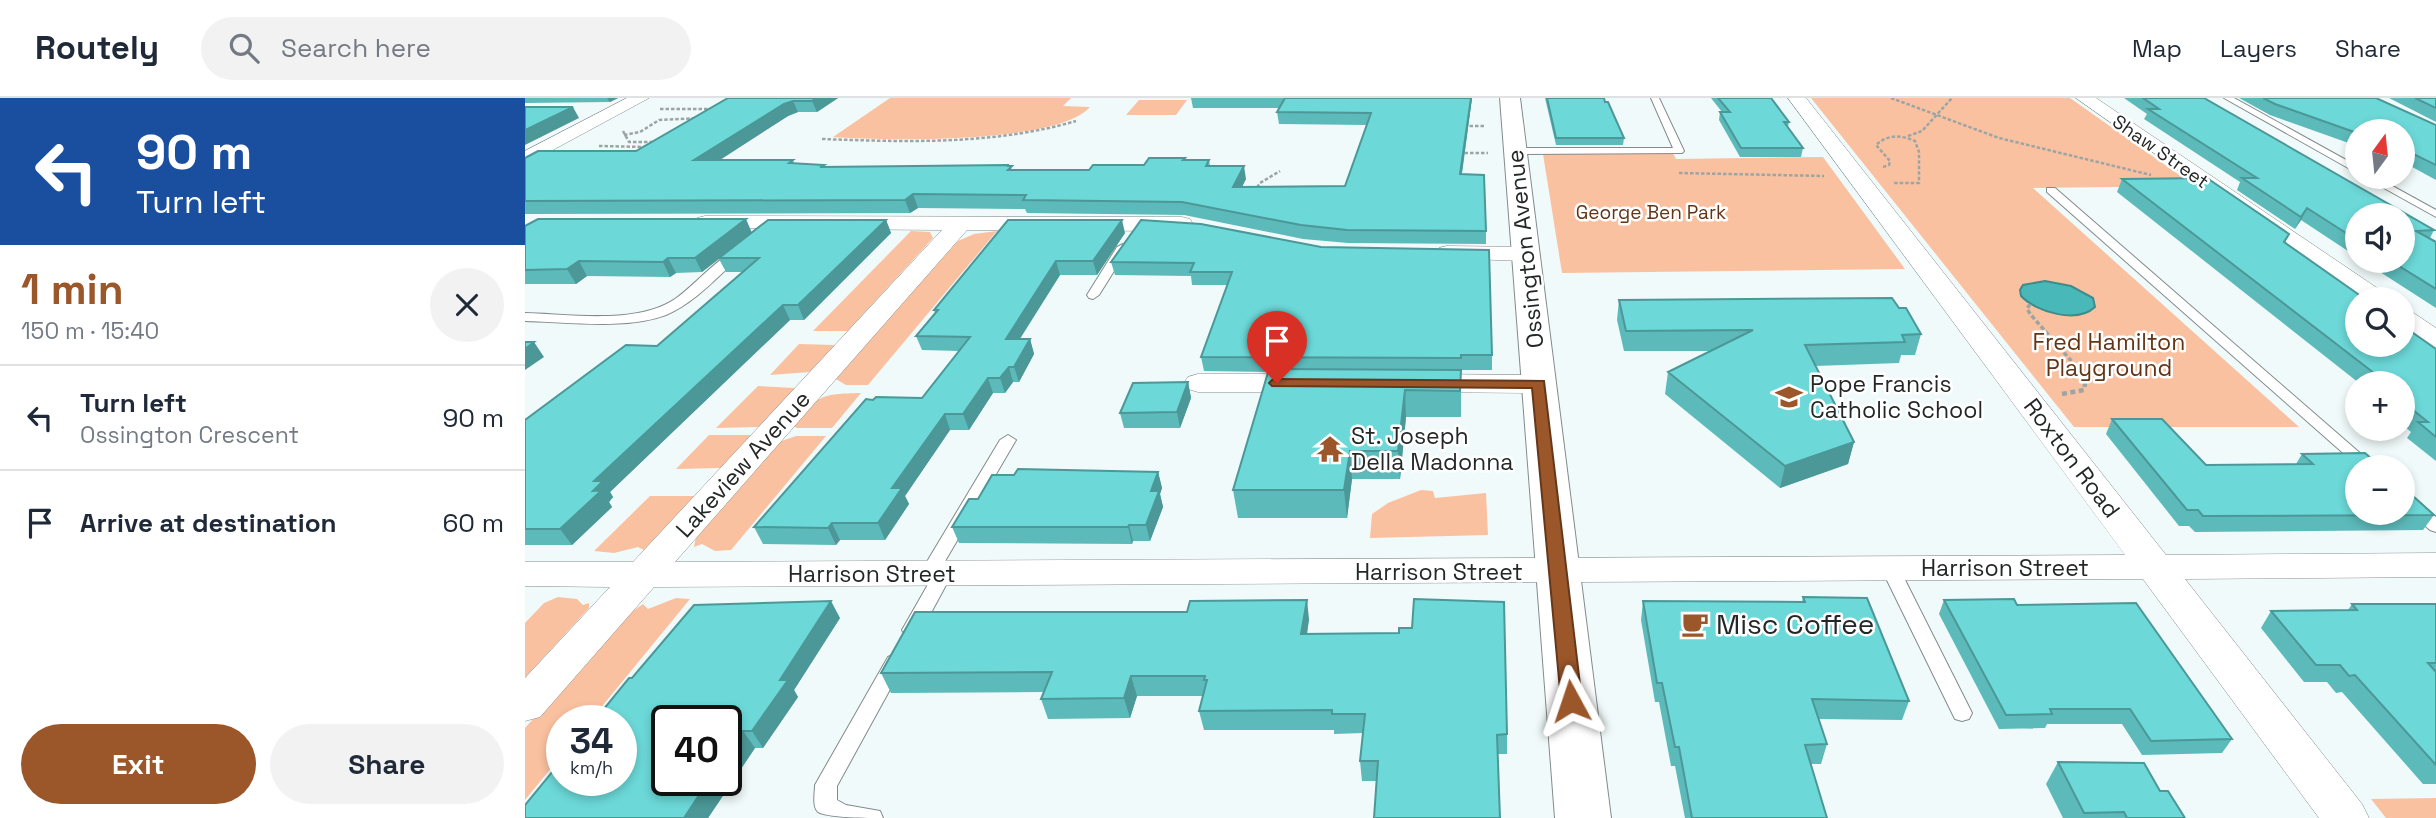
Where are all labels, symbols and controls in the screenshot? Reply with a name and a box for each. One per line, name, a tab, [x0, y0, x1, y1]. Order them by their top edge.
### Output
search box	[201, 17, 691, 80]
text: Routely	[35, 27, 159, 69]
icon: search	[225, 29, 263, 67]
text: Search here	[281, 31, 431, 65]
text: Map	[2132, 33, 2182, 64]
text: Layers	[2220, 33, 2297, 64]
text: Share	[2335, 33, 2401, 64]
street label: Shaw Street	[2108, 109, 2214, 194]
north arrow	[2345, 119, 2415, 189]
map controls	[2345, 119, 2415, 525]
text: 90 m	[136, 121, 252, 183]
icon: left	[21, 126, 112, 217]
street label: Ossington Avenue	[1500, 148, 1550, 350]
text: Turn left	[136, 182, 266, 222]
park label: George Ben Park	[1576, 200, 1726, 225]
button: sound	[2345, 203, 2415, 273]
text: 1 min	[21, 263, 124, 316]
button: close	[430, 268, 504, 342]
button: search	[2345, 287, 2415, 357]
pin	[1247, 311, 1307, 383]
text: 150 m · 15:40	[21, 316, 159, 346]
icon: arrive	[1258, 322, 1296, 360]
park label: Fred Hamilton Playground	[2033, 327, 2185, 383]
place label: Pope Francis Catholic School	[1810, 369, 1983, 425]
button: +	[2345, 371, 2415, 441]
school or university icon: Pope Francis Catholic School	[1774, 382, 1804, 412]
street label: Lakeview Avenue	[669, 384, 817, 544]
text: Turn left	[80, 386, 187, 420]
street label: Roxton Road	[2017, 392, 2127, 524]
icon: left	[21, 399, 59, 437]
text: 90 m	[442, 401, 504, 435]
text: Ossington Crescent	[80, 420, 299, 450]
place label: St. Joseph Della Madonna	[1351, 421, 1514, 477]
temple icon: St. Joseph Della Madonna	[1315, 434, 1345, 464]
button: −	[2345, 455, 2415, 525]
icon: arrive	[21, 504, 59, 542]
text: Arrive at destination	[80, 506, 337, 540]
text: 60 m	[442, 506, 504, 540]
street label: Harrison Street	[1921, 553, 2089, 583]
street label: Harrison Street	[1355, 557, 1523, 587]
street label: Harrison Street	[788, 559, 956, 589]
place label: Misc Coffee	[1716, 606, 1874, 642]
cafe icon: Misc Coffee	[1680, 609, 1710, 639]
position arrow	[1534, 664, 1608, 738]
speed limit sign: 40	[651, 705, 742, 796]
text: 34	[570, 719, 613, 763]
button: Exit	[21, 724, 256, 804]
button: Share	[270, 724, 504, 804]
text: km/h	[570, 756, 613, 779]

